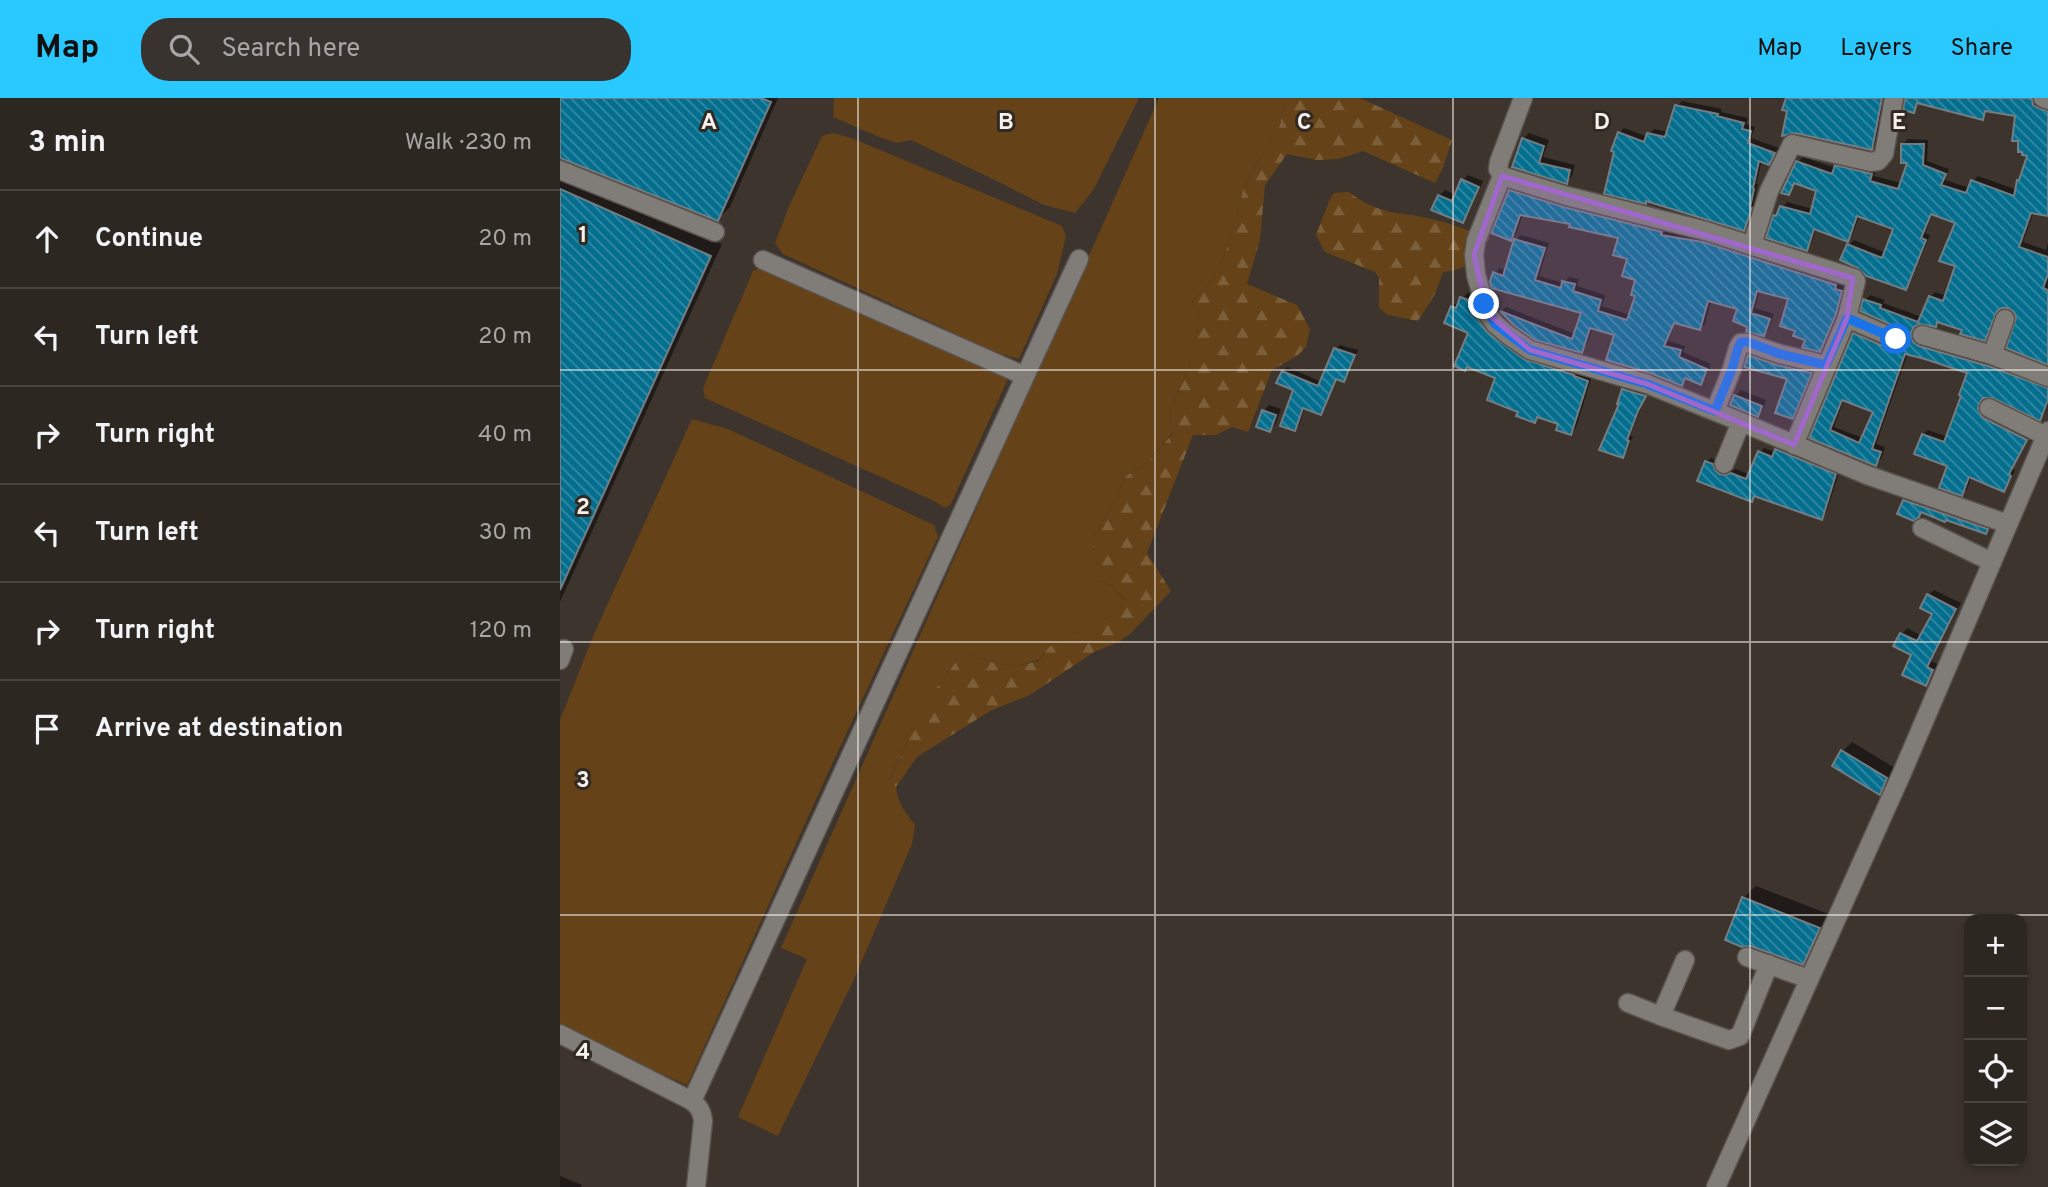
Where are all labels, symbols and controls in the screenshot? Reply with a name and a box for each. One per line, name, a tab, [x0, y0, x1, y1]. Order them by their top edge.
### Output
search box	[141, 18, 631, 81]
text: Map	[35, 28, 99, 70]
icon: search	[165, 30, 203, 68]
text: Search here	[221, 33, 360, 66]
text: Map	[1757, 34, 1802, 64]
text: Layers	[1840, 34, 1912, 64]
text: Share	[1950, 34, 2013, 64]
text: A	[701, 109, 717, 138]
text: B	[998, 109, 1014, 138]
text: C	[1297, 109, 1311, 138]
text: D	[1594, 109, 1610, 138]
text: E	[1892, 109, 1906, 138]
text: 3 min	[28, 125, 106, 162]
text: Walk · 230 m	[405, 129, 532, 158]
icon: ahead	[28, 220, 66, 258]
text: 1	[578, 222, 588, 251]
text: Continue	[95, 223, 203, 256]
text: 20 m	[478, 225, 532, 254]
route end	[1468, 288, 1499, 319]
icon: left	[28, 318, 66, 356]
text: Turn left	[95, 321, 199, 354]
text: 20 m	[478, 323, 532, 352]
route start	[1880, 323, 1911, 354]
icon: right	[28, 416, 66, 454]
text: Turn right	[95, 419, 215, 452]
text: 40 m	[478, 421, 532, 450]
text: 2	[576, 494, 590, 523]
icon: left	[28, 514, 66, 552]
text: Turn left	[95, 517, 199, 550]
text: 30 m	[479, 519, 532, 548]
icon: right	[28, 612, 66, 650]
text: Turn right	[95, 615, 215, 648]
text: 120 m	[470, 617, 532, 646]
icon: arrive	[28, 710, 66, 748]
text: Arrive at destination	[95, 713, 343, 746]
text: 3	[576, 767, 590, 796]
map controls	[1964, 914, 2027, 1166]
button: +	[1964, 914, 2027, 977]
button: −	[1964, 977, 2027, 1040]
text: 4	[576, 1039, 590, 1068]
button: locate	[1964, 1040, 2027, 1103]
button: layers	[1964, 1103, 2027, 1166]

